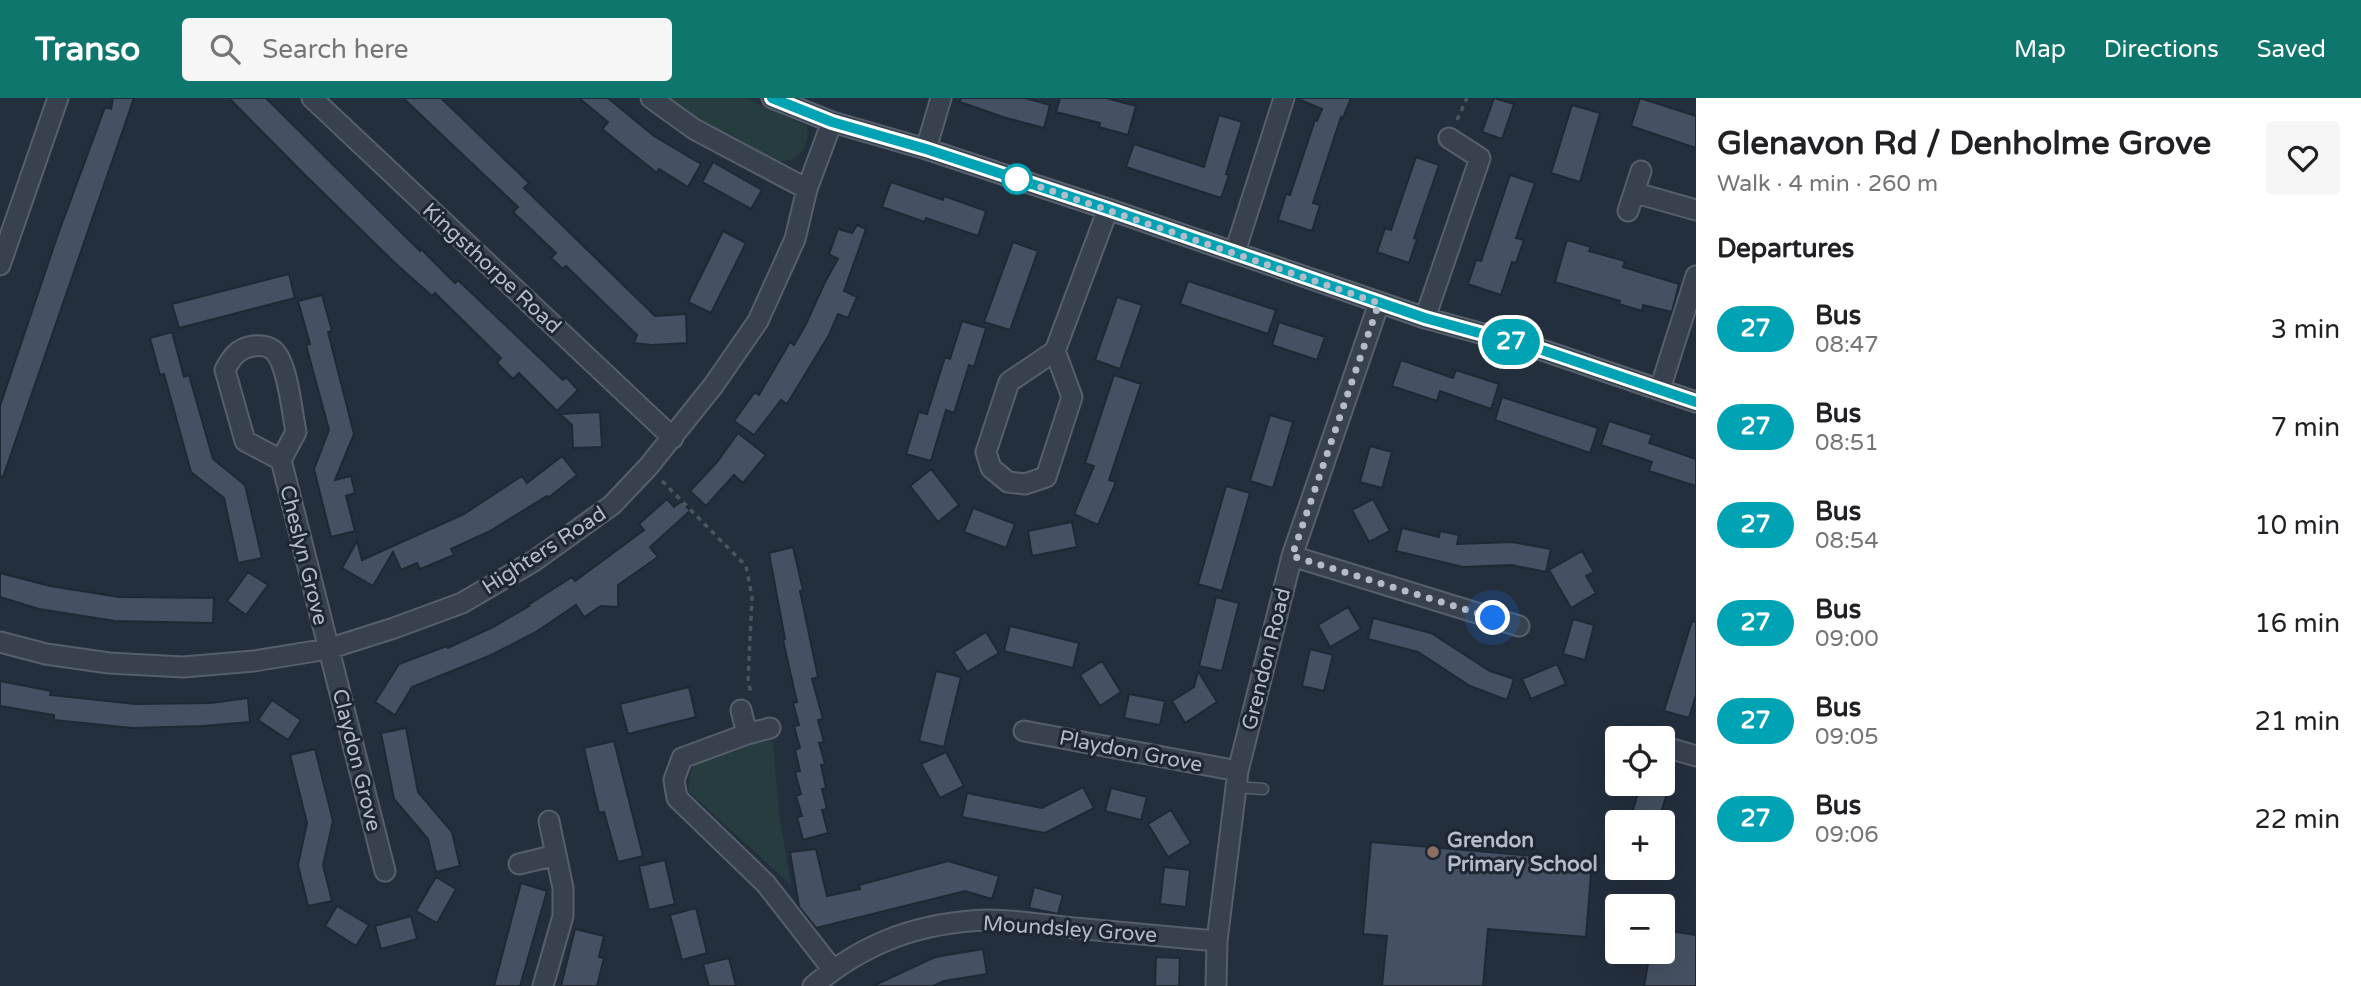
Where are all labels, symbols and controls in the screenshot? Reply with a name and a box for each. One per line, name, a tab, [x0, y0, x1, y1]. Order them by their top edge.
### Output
search box	[182, 18, 672, 81]
text: Transo	[35, 30, 140, 69]
icon: search	[206, 30, 244, 68]
text: Search here	[262, 34, 409, 65]
text: Map	[2014, 35, 2066, 64]
text: Directions	[2104, 35, 2219, 64]
text: Saved	[2257, 35, 2326, 64]
button: heart	[2266, 121, 2340, 195]
text: Glenavon Rd / Denholme Grove	[1717, 124, 2211, 163]
unlabelled marker	[1002, 164, 1032, 194]
text: Walk · 4 min · 260 m	[1717, 170, 1938, 198]
street label: Kingsthorpe Road	[417, 198, 566, 339]
text: Departures	[1717, 233, 1854, 264]
text: Bus	[1815, 300, 1861, 331]
text: 27	[1740, 314, 1771, 343]
text: 3 min	[2271, 314, 2340, 345]
line badge: 27	[1480, 319, 1542, 365]
text: 27	[1496, 327, 1526, 356]
text: 08:47	[1815, 331, 1879, 359]
text: Bus	[1815, 398, 1861, 429]
text: 27	[1740, 412, 1771, 441]
text: 7 min	[2271, 412, 2340, 443]
text: 08:51	[1815, 429, 1879, 457]
street label: Cheslyn Grove	[274, 483, 333, 628]
text: Bus	[1815, 496, 1861, 527]
street label: Highters Road	[478, 501, 611, 600]
text: 27	[1740, 510, 1771, 539]
text: 10 min	[2254, 510, 2340, 541]
text: 08:54	[1815, 527, 1879, 555]
street label: Grendon Road	[1237, 586, 1296, 733]
text: Bus	[1815, 594, 1861, 625]
your location	[1475, 600, 1510, 635]
text: 27	[1740, 608, 1771, 637]
text: 16 min	[2254, 608, 2340, 639]
text: 09:00	[1815, 625, 1879, 653]
street label: Claydon Grove	[327, 686, 386, 834]
text: Bus	[1815, 692, 1861, 723]
text: 27	[1740, 706, 1771, 735]
text: 21 min	[2254, 706, 2340, 737]
text: 09:05	[1815, 723, 1879, 751]
street label: Playdon Grove	[1057, 725, 1205, 778]
map controls	[1605, 726, 1675, 964]
button: locate	[1605, 726, 1675, 796]
text: Bus	[1815, 790, 1861, 821]
text: 27	[1740, 804, 1771, 833]
text: 22 min	[2254, 804, 2340, 835]
button: +	[1605, 810, 1675, 880]
text: 09:06	[1815, 821, 1879, 849]
place label: Grendon Primary School	[1447, 828, 1598, 877]
marker: Grendon Primary School	[1425, 844, 1441, 860]
button: −	[1605, 894, 1675, 964]
street label: Moundsley Grove	[982, 911, 1158, 948]

